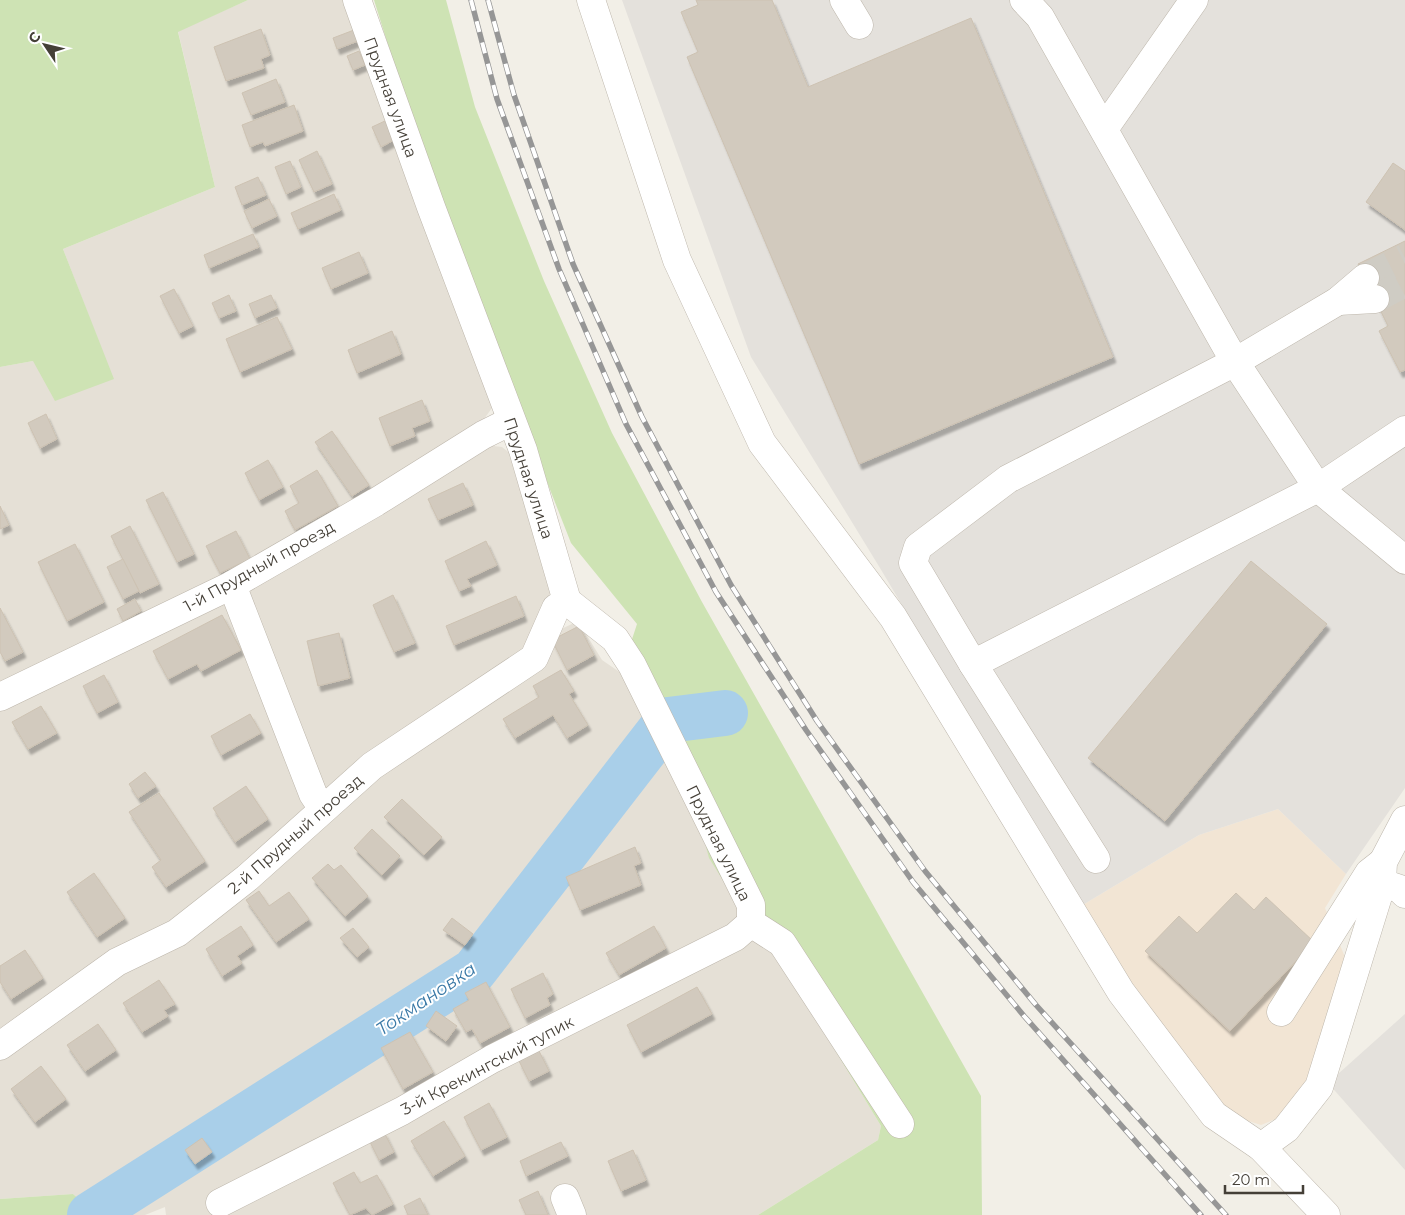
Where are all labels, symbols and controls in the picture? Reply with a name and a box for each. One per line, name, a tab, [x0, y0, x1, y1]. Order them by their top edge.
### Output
north arrow	[20, 20, 70, 70]
text: С	[24, 28, 45, 47]
street label: Прудная улица	[360, 34, 421, 160]
street label: Прудная улица	[500, 415, 557, 541]
street label: 1-й Прудный проезд	[181, 517, 338, 616]
street label: 2-й Прудный проезд	[224, 771, 367, 898]
street label: Прудная улица	[682, 782, 755, 904]
water label: Токмановка	[372, 958, 480, 1040]
street label: 3-й Крекингский тупик	[398, 1011, 577, 1119]
scale bar	[1225, 1162, 1302, 1194]
text: 20 m	[1232, 1170, 1270, 1189]

